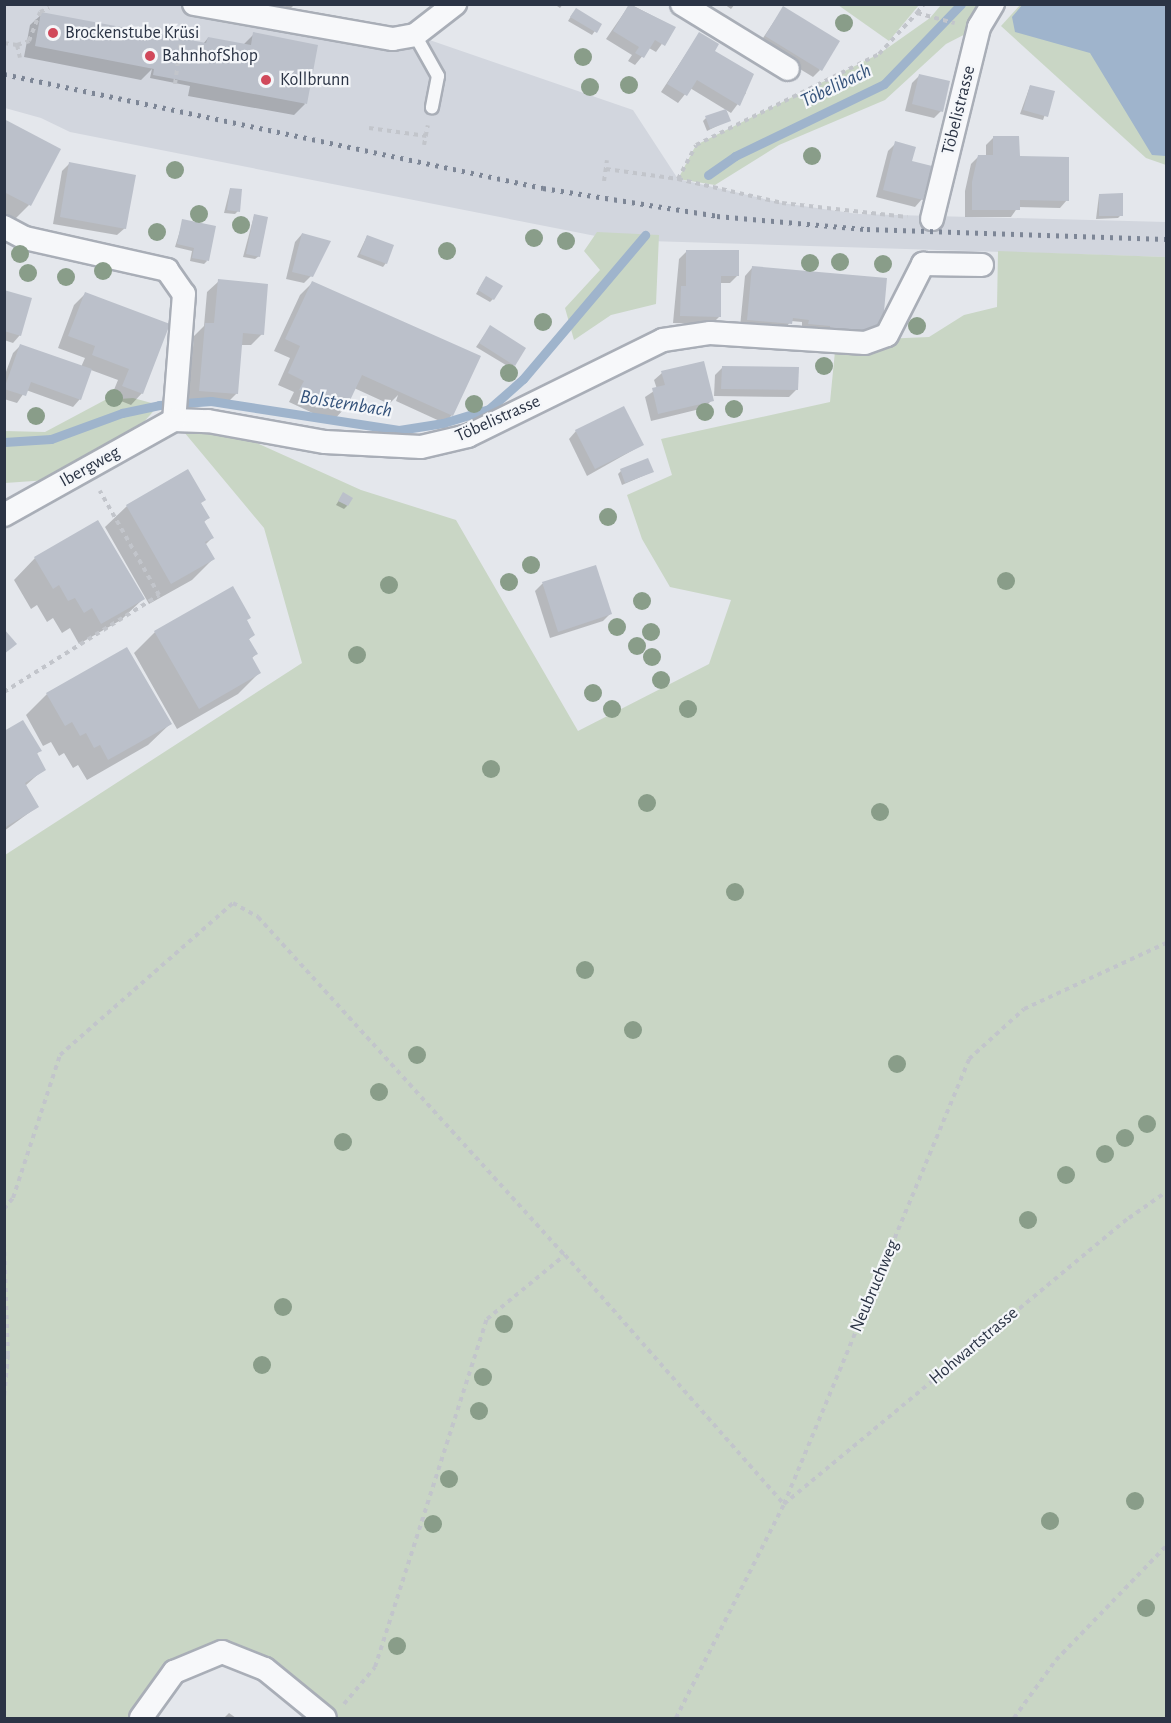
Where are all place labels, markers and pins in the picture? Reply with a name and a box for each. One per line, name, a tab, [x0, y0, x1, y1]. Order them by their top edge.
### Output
place label: Brockenstube Krüsi	[65, 22, 199, 44]
marker: Brockenstube Krüsi	[46, 26, 60, 40]
place label: BahnhofShop	[162, 45, 258, 67]
marker: BahnhofShop	[143, 49, 157, 63]
place label: Kollbrunn	[280, 69, 349, 91]
marker: Kollbrunn	[257, 71, 275, 89]

